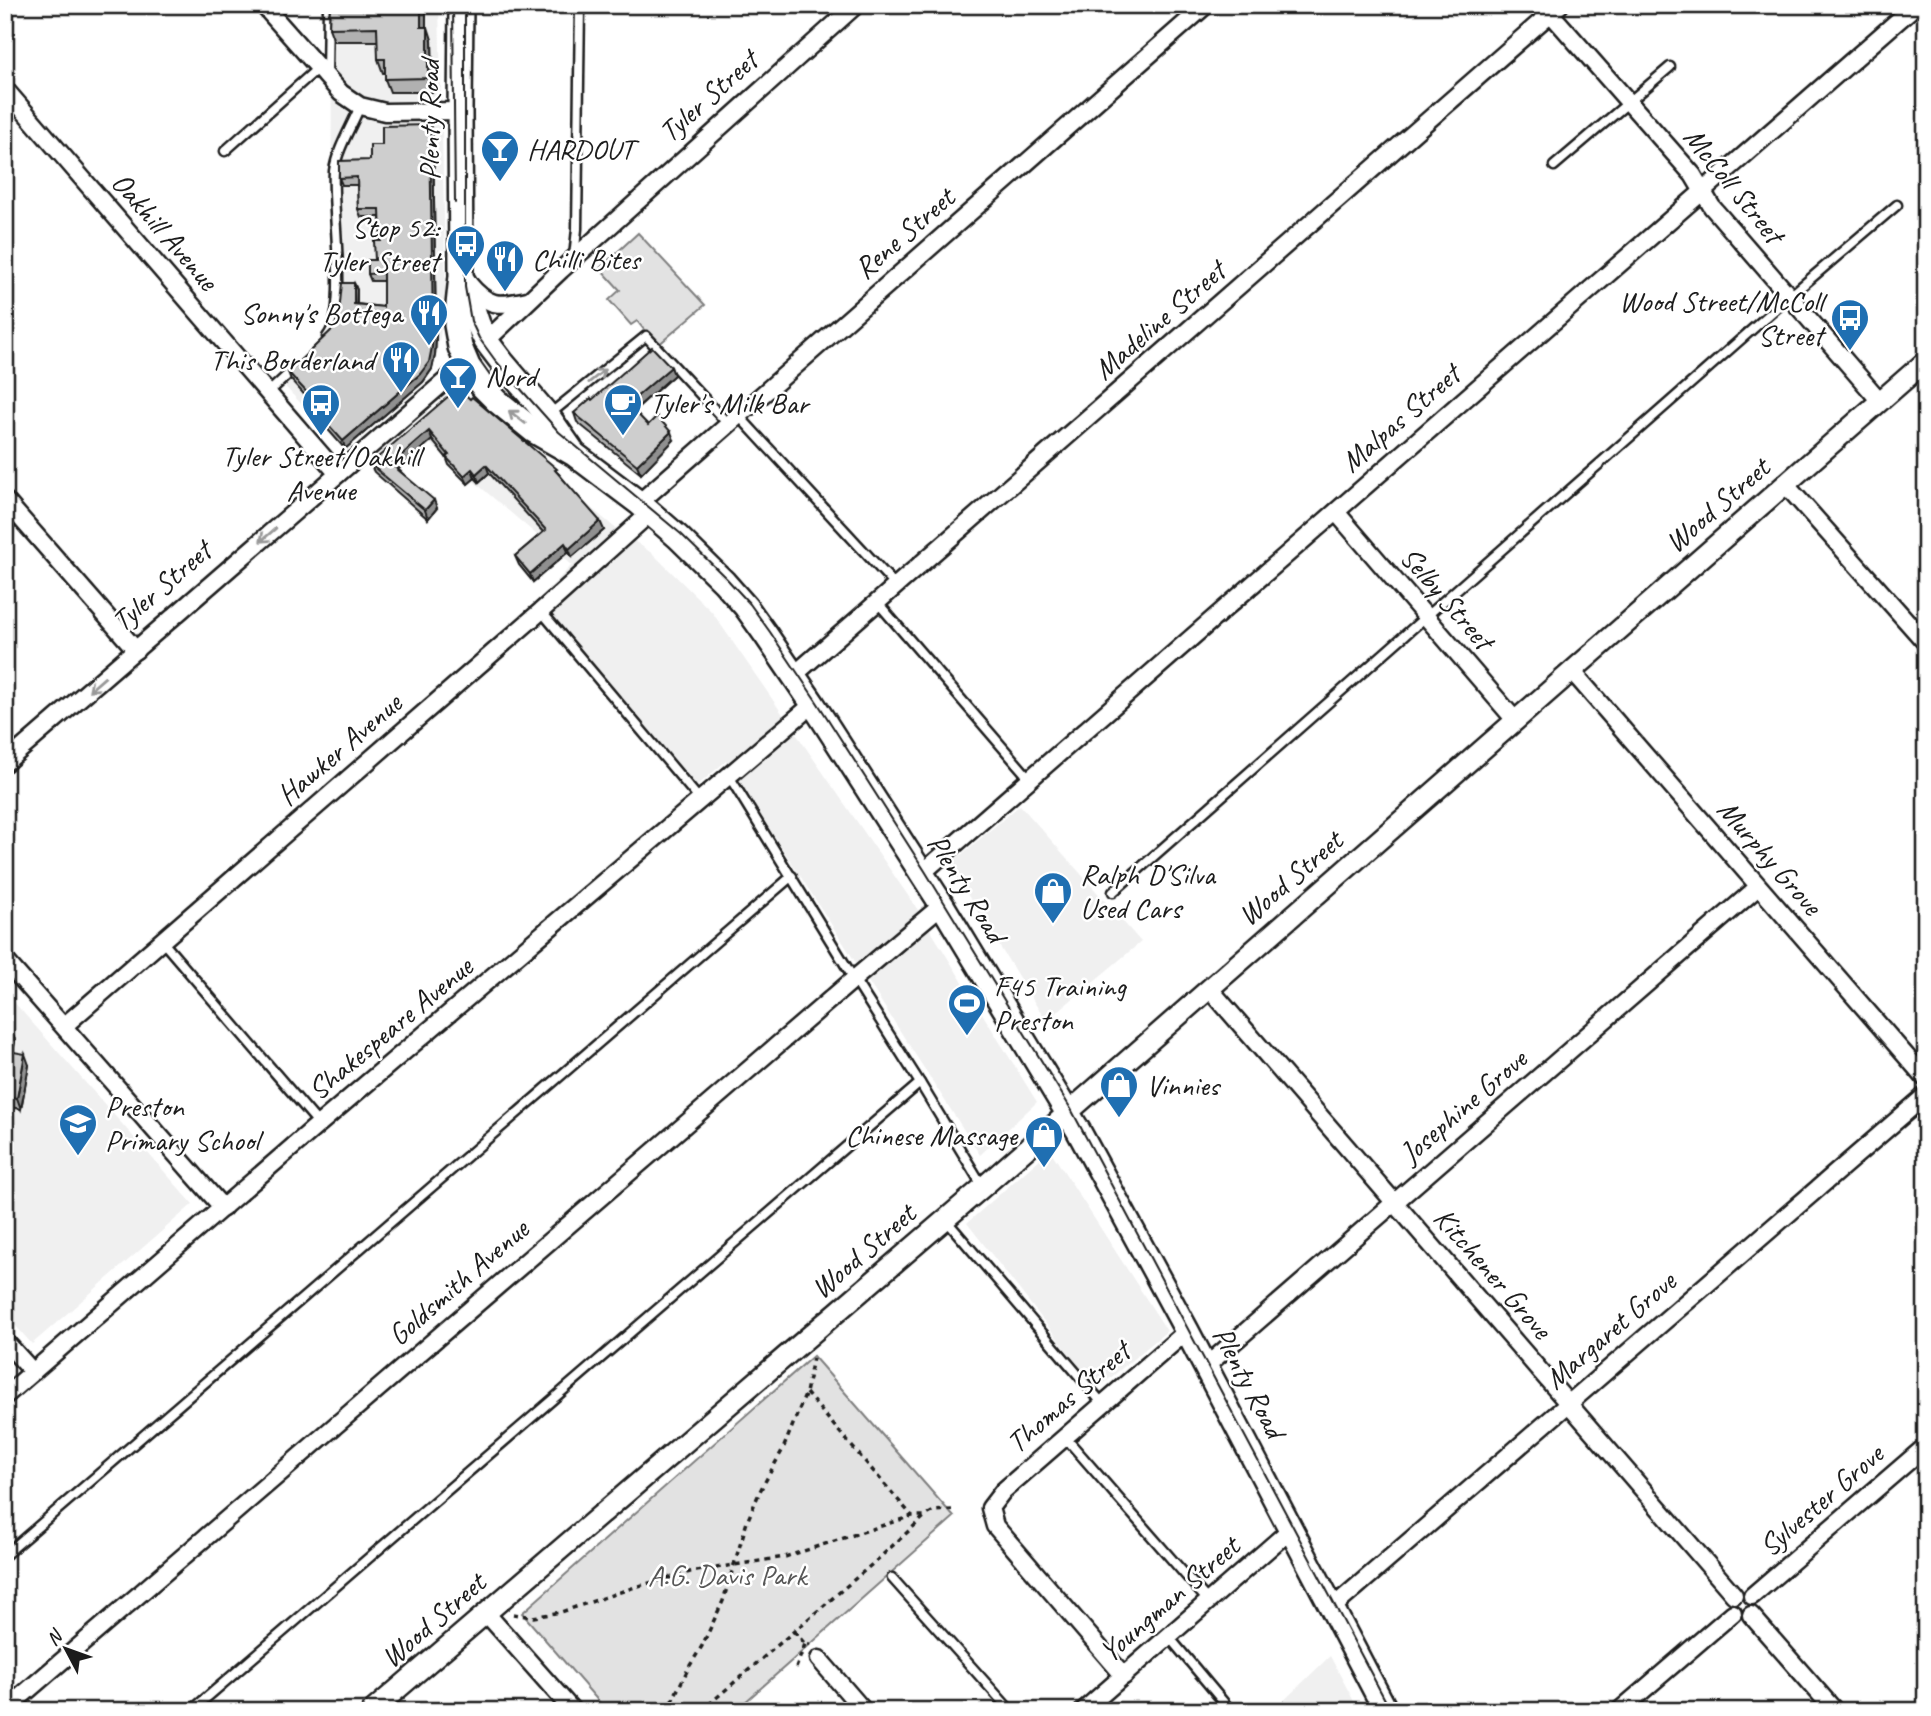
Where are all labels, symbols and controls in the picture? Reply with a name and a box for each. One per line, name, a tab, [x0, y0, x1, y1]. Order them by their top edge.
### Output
street label: Tyler Street	[651, 39, 768, 150]
street label: Plenty Road	[410, 56, 448, 180]
street label: McColl Street	[1676, 119, 1795, 254]
bar icon: HARDOUT	[479, 128, 521, 183]
place label: HARDOUT	[527, 130, 640, 168]
street label: Oakhill Avenue	[103, 164, 228, 300]
street label: Rene Street	[846, 177, 964, 287]
place label: Stop 52: Tyler Street	[319, 208, 443, 280]
bus stop icon: Stop 52: Tyler Street	[445, 223, 487, 278]
restaurant icon: Chilli Bites	[484, 238, 526, 293]
place label: Chilli Bites	[532, 240, 643, 278]
street label: Madeline Street	[1085, 250, 1236, 388]
place label: Wood Street/McColl Street	[1619, 282, 1828, 354]
restaurant icon: Sonny's Bottega	[408, 292, 450, 347]
place label: Sonny's Bottega	[240, 294, 405, 332]
bus stop icon: Wood Street/McColl Street	[1829, 297, 1871, 352]
restaurant icon: This Borderland	[380, 339, 422, 394]
place label: This Borderland	[210, 341, 378, 379]
street label: Malpas Street	[1332, 353, 1471, 480]
bar icon: Nord	[437, 355, 479, 410]
place label: Nord	[485, 357, 540, 395]
one-way arrow	[588, 368, 606, 384]
bus stop icon: Tyler Street/Oakhill Avenue	[300, 382, 342, 437]
cafe icon: Tyler's Milk Bar	[602, 382, 644, 437]
place label: Tyler's Milk Bar	[650, 384, 811, 422]
one-way arrow	[508, 410, 527, 425]
place label: Tyler Street/Oakhill Avenue	[222, 437, 425, 509]
street label: Wood Street	[1657, 447, 1780, 561]
one-way arrow	[260, 527, 278, 543]
street label: Tyler Street	[103, 530, 222, 640]
street label: Selby Street	[1392, 539, 1505, 660]
one-way arrow	[88, 676, 106, 692]
street label: Hawker Avenue	[269, 683, 411, 814]
street label: Murphy Grove	[1709, 791, 1832, 924]
street label: Wood Street	[1230, 820, 1353, 934]
street label: Plenty Road	[919, 827, 1017, 953]
place label: Ralph D'Silva Used Cars	[1080, 855, 1217, 927]
shop icon: Ralph D'Silva Used Cars	[1032, 870, 1074, 925]
street label: Shakespeare Avenue	[300, 946, 482, 1108]
place label: F45 Training Preston	[994, 967, 1127, 1039]
sports icon: F45 Training Preston	[946, 982, 988, 1037]
street label: Josephine Grove	[1390, 1039, 1536, 1173]
shop icon: Vinnies	[1098, 1064, 1140, 1119]
place label: Vinnies	[1146, 1066, 1222, 1104]
place label: Preston Primary School	[105, 1087, 264, 1159]
school or university icon: Preston Primary School	[57, 1102, 99, 1157]
shop icon: Chinese Massage	[1023, 1114, 1065, 1169]
place label: Chinese Massage	[845, 1116, 1019, 1154]
street label: Wood Street	[803, 1193, 926, 1307]
street label: Kitchener Grove	[1426, 1199, 1562, 1348]
street label: Goldsmith Avenue	[380, 1209, 538, 1354]
street label: Margaret Grove	[1537, 1261, 1685, 1397]
street label: Plenty Road	[1204, 1320, 1296, 1448]
street label: Thomas Street	[998, 1330, 1141, 1461]
street label: Sylvester Grove	[1751, 1434, 1893, 1564]
street label: Youngman Street	[1091, 1526, 1249, 1670]
park label: A.G. Davis Park	[648, 1556, 808, 1594]
street label: Wood Street	[373, 1562, 496, 1676]
north arrow	[32, 1614, 102, 1684]
text: N	[41, 1624, 69, 1651]

